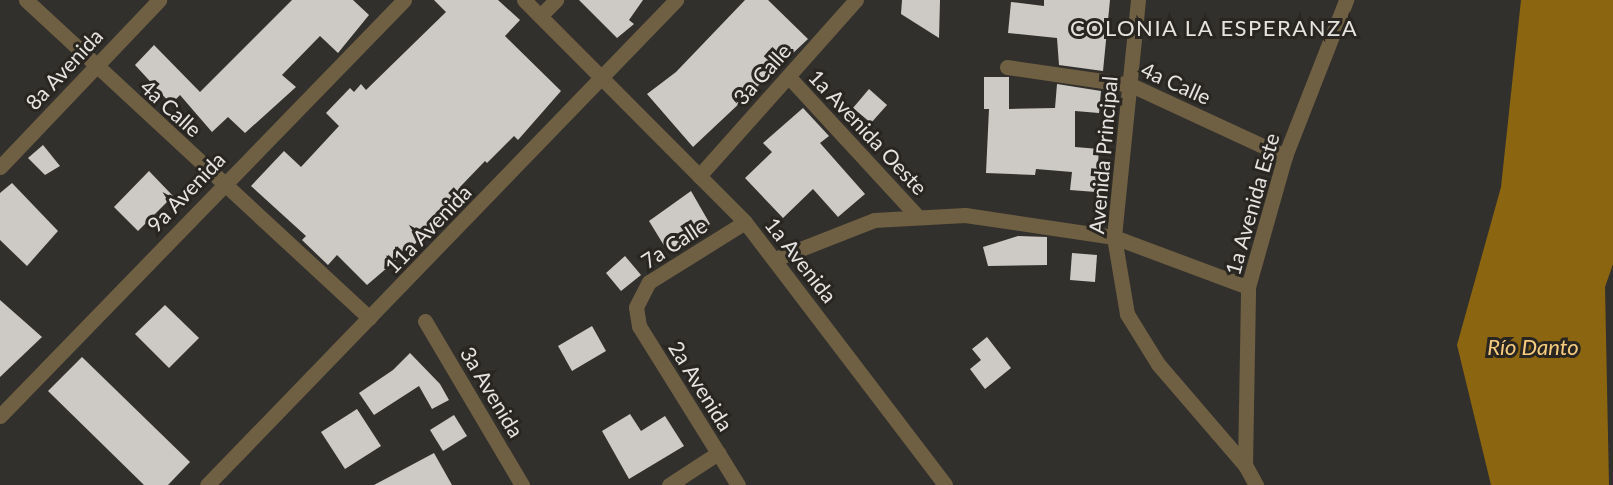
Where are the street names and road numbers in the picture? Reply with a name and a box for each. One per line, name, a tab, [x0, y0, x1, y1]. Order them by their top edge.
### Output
street label: 8a Avenida	[20, 23, 108, 115]
street label: 3a Calle	[728, 38, 796, 110]
street label: 4a Calle	[1137, 57, 1215, 109]
street label: 1a Avenida Oeste	[803, 64, 933, 200]
street label: 4a Calle	[135, 74, 207, 142]
street label: Avenida Principal	[1084, 75, 1122, 235]
street label: 1a Avenida Este	[1220, 130, 1284, 278]
street label: 9a Avenida	[142, 147, 230, 237]
street label: 11a Avenida	[379, 179, 477, 279]
street label: 7a Calle	[636, 212, 712, 274]
street label: 1a Avenida	[760, 212, 842, 308]
street label: 2a Avenida	[663, 336, 739, 436]
street label: 3a Avenida	[455, 342, 529, 442]

